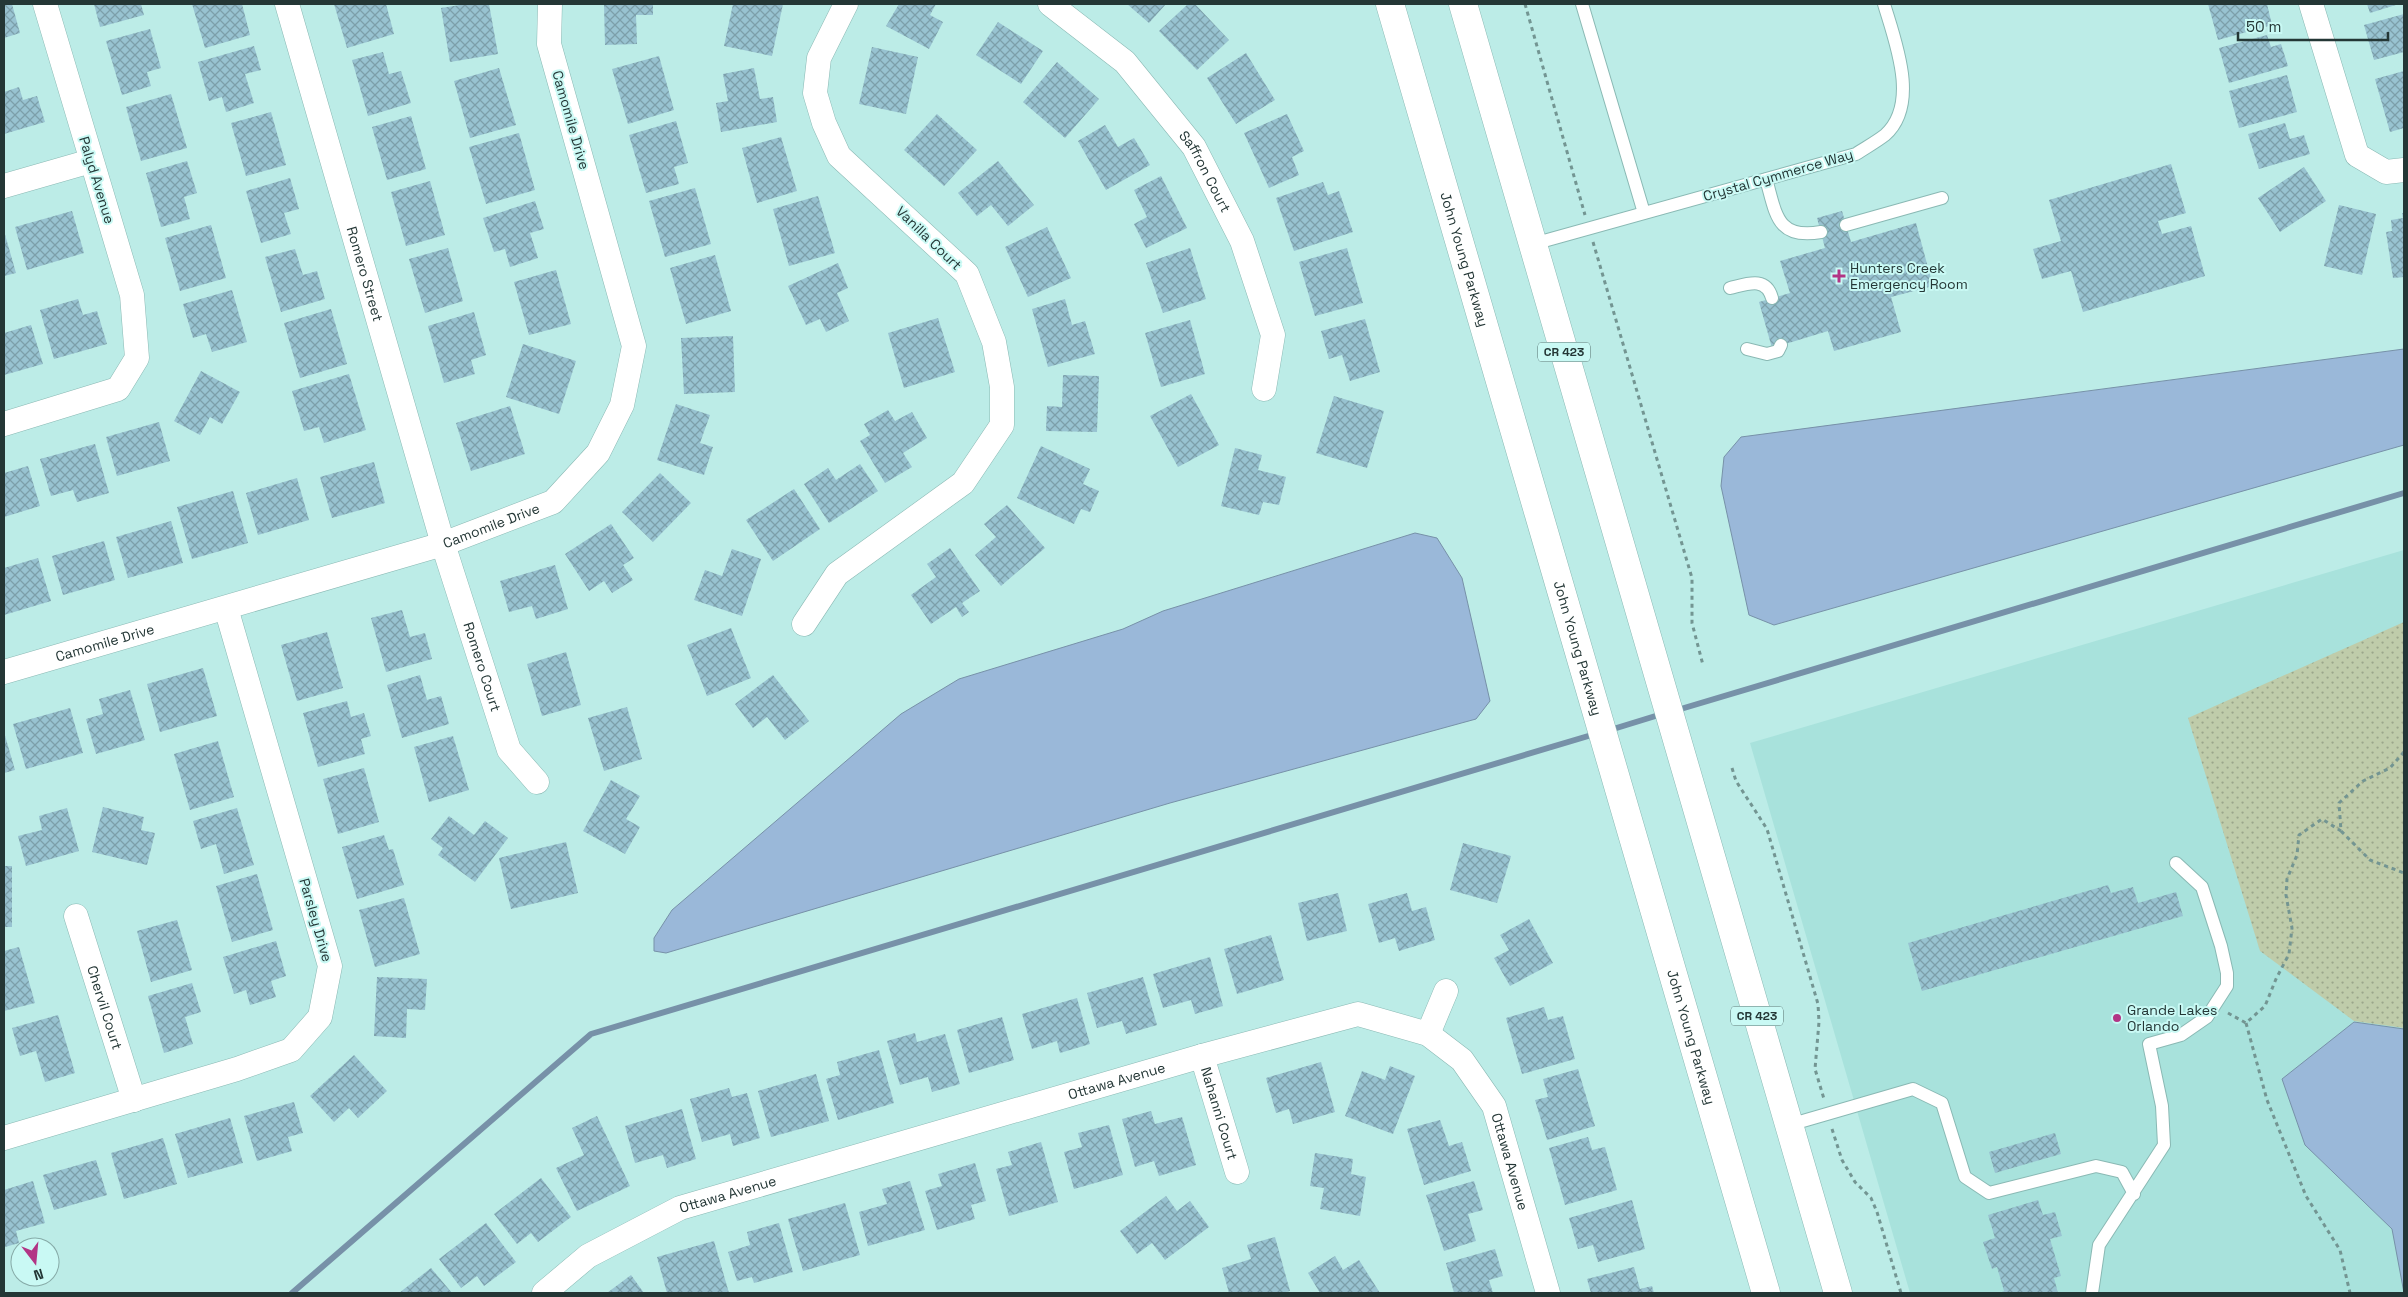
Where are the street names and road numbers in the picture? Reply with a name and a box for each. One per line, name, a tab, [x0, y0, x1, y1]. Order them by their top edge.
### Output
street label: Camomile Drive	[548, 68, 594, 172]
street label: Saffron Court	[1175, 127, 1235, 215]
street label: Palyd Avenue	[75, 134, 119, 226]
street label: Crystal Cymmerce Way	[1701, 145, 1855, 205]
street label: John Young Parkway	[1436, 190, 1493, 329]
street label: Vanilla Court	[892, 202, 966, 274]
street label: Romero Street	[343, 224, 387, 324]
road number: CR 423	[1538, 342, 1590, 362]
street label: Camomile Drive	[440, 499, 542, 552]
street label: John Young Parkway	[1550, 579, 1606, 718]
street label: Camomile Drive	[53, 620, 156, 666]
street label: Romero Court	[460, 620, 505, 714]
street label: Parsley Drive	[295, 876, 337, 964]
street label: Chervil Court	[83, 963, 127, 1052]
street label: John Young Parkway	[1663, 967, 1720, 1107]
road number: CR 423	[1731, 1006, 1783, 1026]
street label: Ottawa Avenue	[1066, 1058, 1167, 1104]
street label: Nahanni Court	[1197, 1065, 1242, 1162]
street label: Ottawa Avenue	[1487, 1111, 1533, 1212]
street label: Ottawa Avenue	[677, 1171, 778, 1217]

